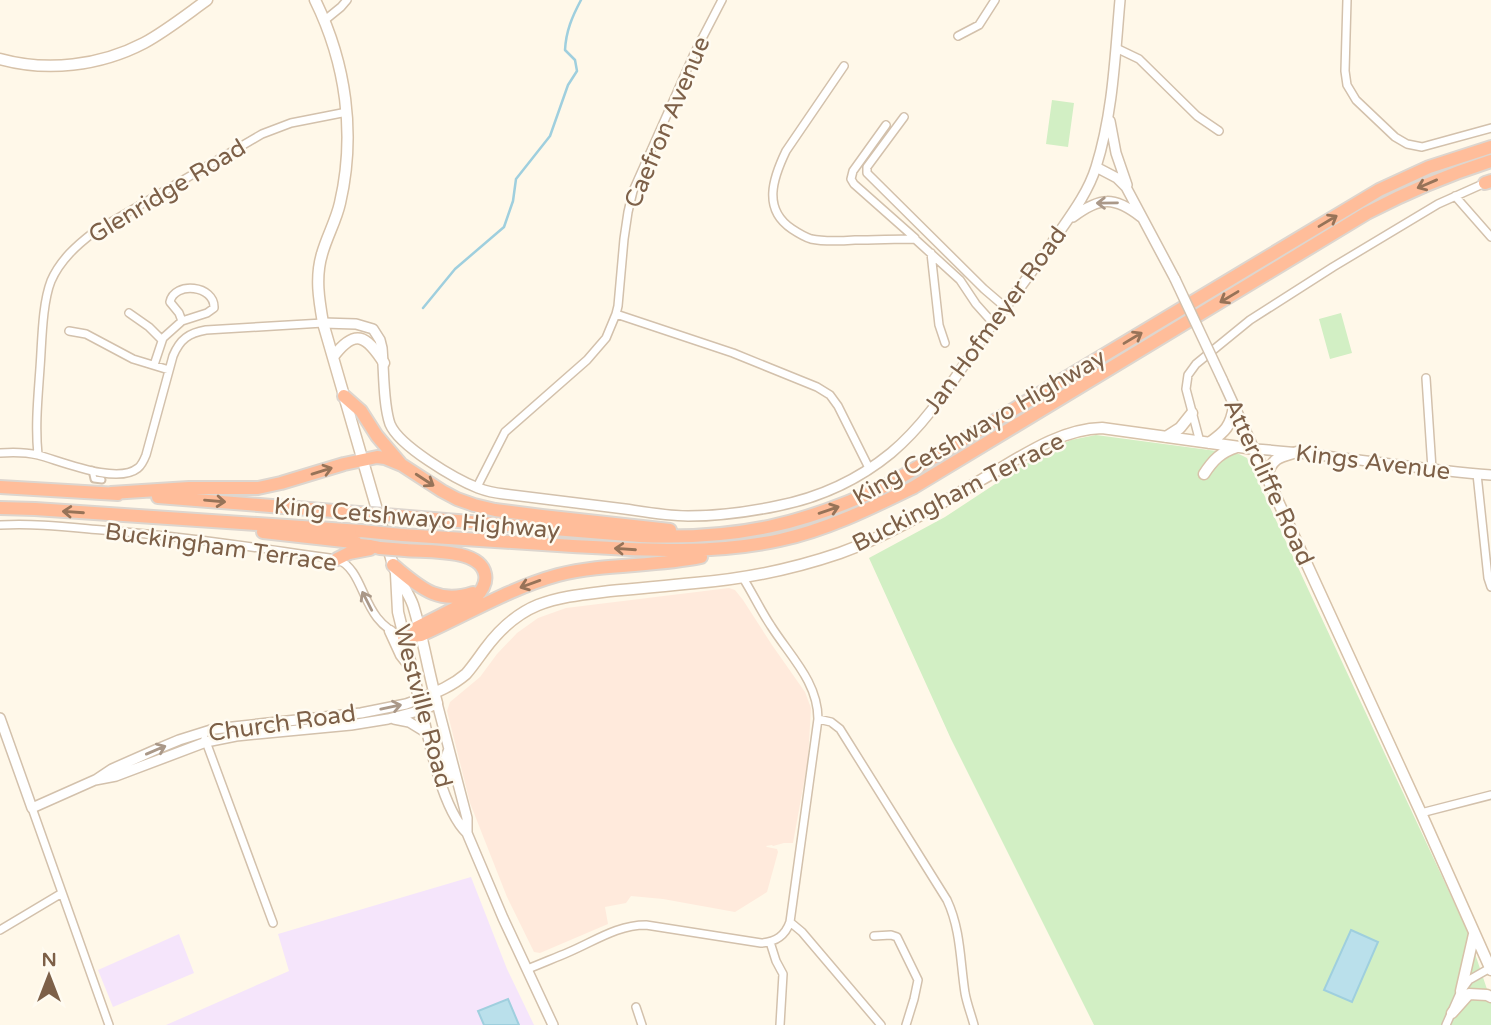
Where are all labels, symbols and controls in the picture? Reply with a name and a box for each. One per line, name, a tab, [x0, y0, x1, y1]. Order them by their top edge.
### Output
street label: Caefron Avenue	[618, 32, 717, 212]
street label: Glenridge Road	[84, 133, 251, 250]
one-way arrow	[1416, 178, 1438, 191]
one-way arrow	[1096, 196, 1119, 210]
one-way arrow	[1317, 213, 1337, 227]
street label: Jan Hofmeyer Road	[918, 221, 1073, 420]
one-way arrow	[1220, 290, 1240, 304]
one-way arrow	[1123, 331, 1143, 345]
street label: King Cetshwayo Highway	[848, 343, 1111, 512]
street label: Attercliffe Road	[1217, 394, 1320, 570]
street label: Buckingham Terrace	[847, 426, 1069, 558]
street label: Kings Avenue	[1294, 439, 1452, 486]
one-way arrow	[311, 463, 333, 476]
one-way arrow	[415, 474, 435, 488]
street label: King Cetshwayo Highway	[273, 492, 561, 545]
one-way arrow	[203, 495, 226, 508]
one-way arrow	[818, 503, 840, 516]
one-way arrow	[62, 505, 85, 518]
street label: Buckingham Terrace	[103, 517, 339, 578]
one-way arrow	[614, 542, 637, 555]
one-way arrow	[520, 579, 542, 591]
one-way arrow	[360, 591, 374, 612]
street label: Westville Road	[387, 621, 458, 791]
street label: Church Road	[206, 699, 358, 748]
one-way arrow	[379, 700, 402, 714]
one-way arrow	[144, 743, 166, 756]
north arrow	[14, 941, 84, 1011]
text: N	[41, 949, 57, 971]

